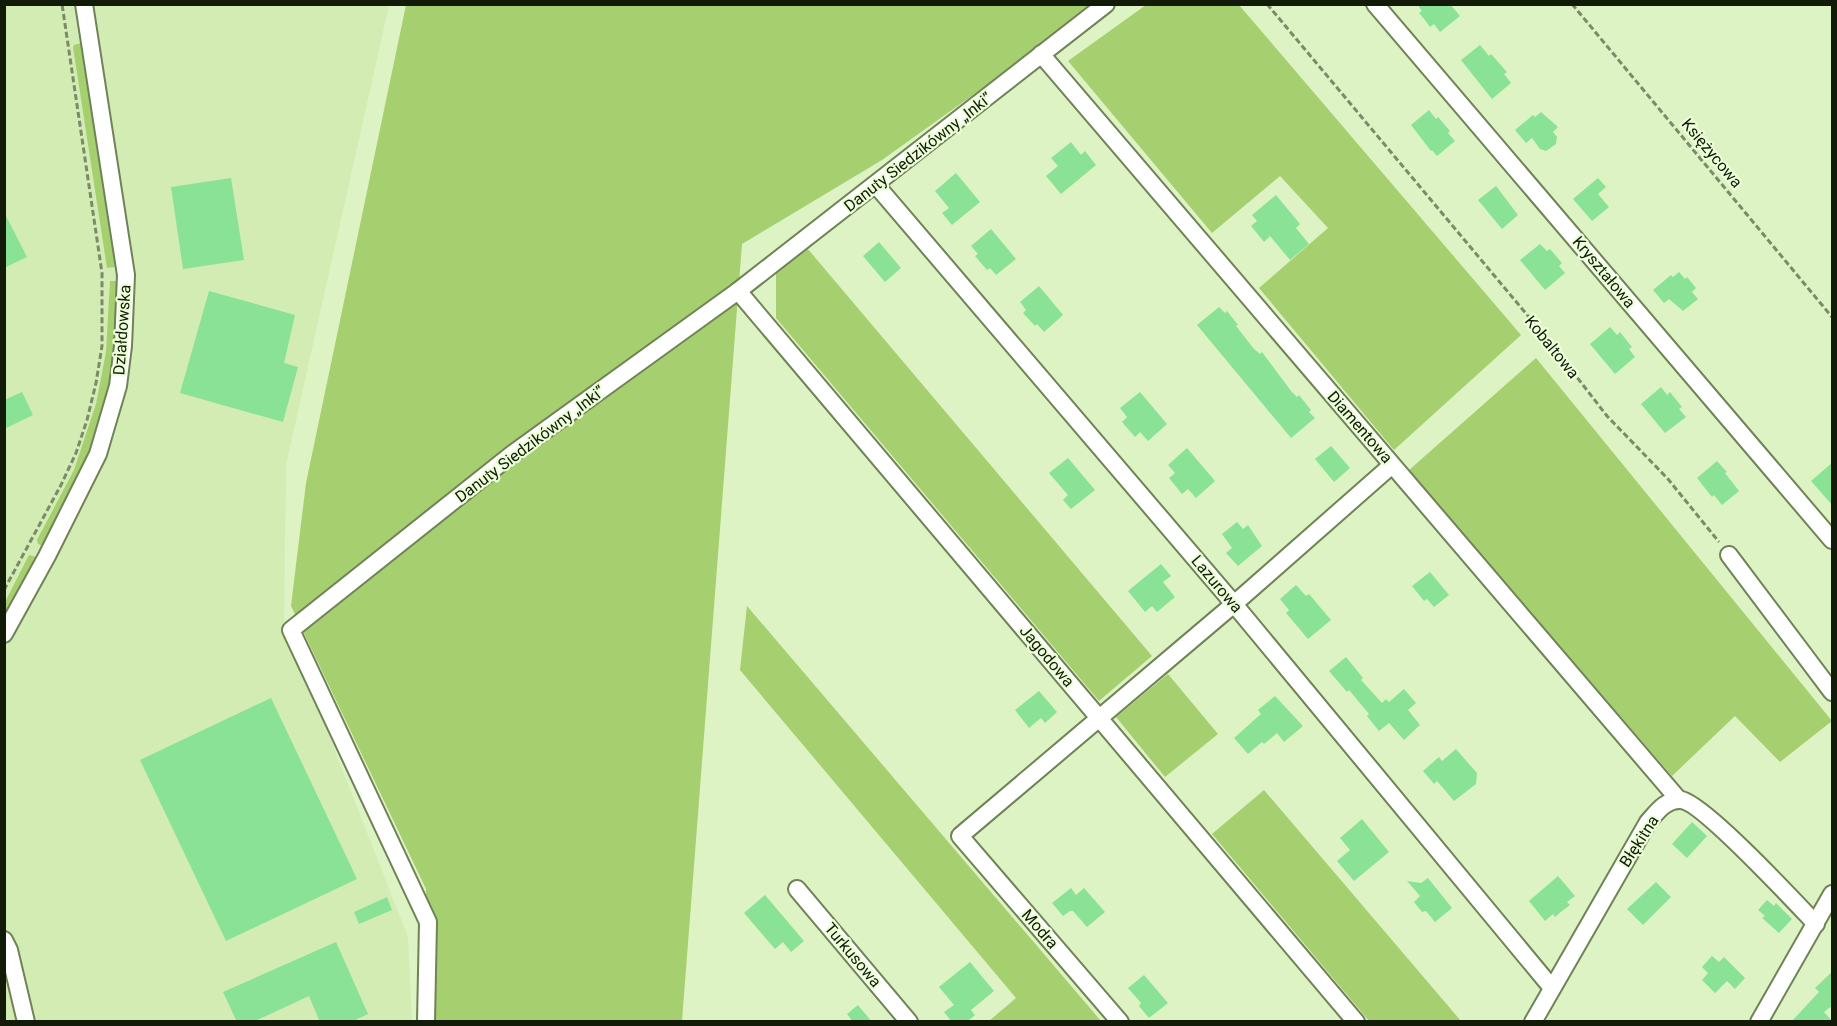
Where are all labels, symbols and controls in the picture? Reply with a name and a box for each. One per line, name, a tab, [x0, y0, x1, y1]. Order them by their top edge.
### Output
street label: Danuty Siedzikówny „Inki”	[840, 88, 996, 216]
street label: Księżycowa	[1678, 115, 1746, 191]
street label: Kryształowa	[1569, 232, 1639, 312]
street label: Działdowska	[109, 284, 135, 376]
street label: Kobaltowa	[1521, 312, 1583, 382]
street label: Danuty Siedzikówny „Inki”	[451, 381, 609, 506]
street label: Diamentowa	[1324, 387, 1396, 467]
street label: Lazurowa	[1187, 551, 1247, 617]
street label: Jagodowa	[1016, 621, 1078, 691]
street label: Błękitna	[1615, 812, 1663, 870]
street label: Modra	[1018, 905, 1062, 953]
street label: Turkusowa	[821, 919, 885, 991]

